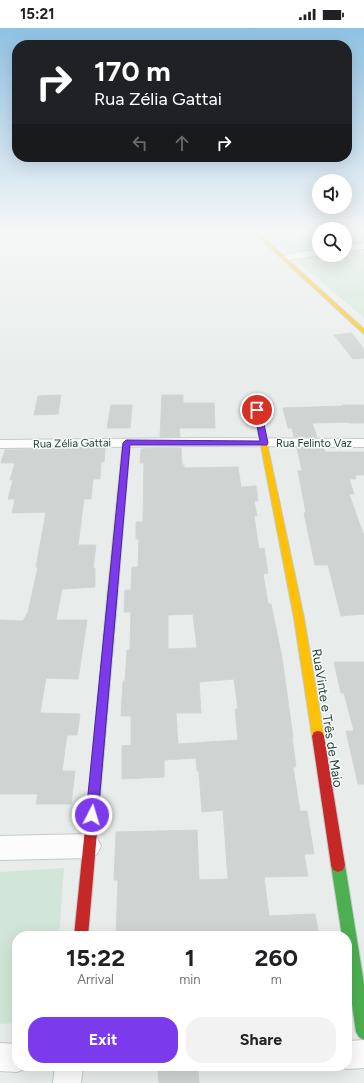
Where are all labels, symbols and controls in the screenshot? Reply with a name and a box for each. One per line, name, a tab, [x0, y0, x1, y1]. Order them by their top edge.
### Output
text: 15:21	[20, 5, 55, 23]
text: 170 m	[94, 54, 171, 88]
icon: right	[28, 56, 80, 108]
text: Rua Zélia Gattai	[94, 88, 222, 110]
icon: left	[129, 132, 151, 154]
icon: ahead	[171, 132, 193, 154]
icon: right	[213, 132, 235, 154]
map controls	[312, 174, 352, 262]
button: sound	[312, 174, 352, 214]
button: search	[312, 222, 352, 262]
pin	[240, 393, 274, 427]
icon: arrive	[246, 399, 268, 421]
street label: Rua Zélia Gattai	[33, 436, 111, 451]
street label: Rua Felinto Vaz	[276, 437, 352, 450]
street label: RuaVinte e Três de Maio	[309, 648, 346, 789]
position arrow	[71, 794, 113, 836]
text: 15:22	[66, 943, 125, 972]
text: 1	[185, 943, 195, 972]
text: 260	[255, 943, 298, 972]
text: Arrival	[77, 972, 114, 987]
text: min	[179, 972, 201, 987]
text: m	[271, 972, 282, 987]
button: Exit	[28, 1017, 178, 1063]
button: Share	[186, 1017, 336, 1063]

